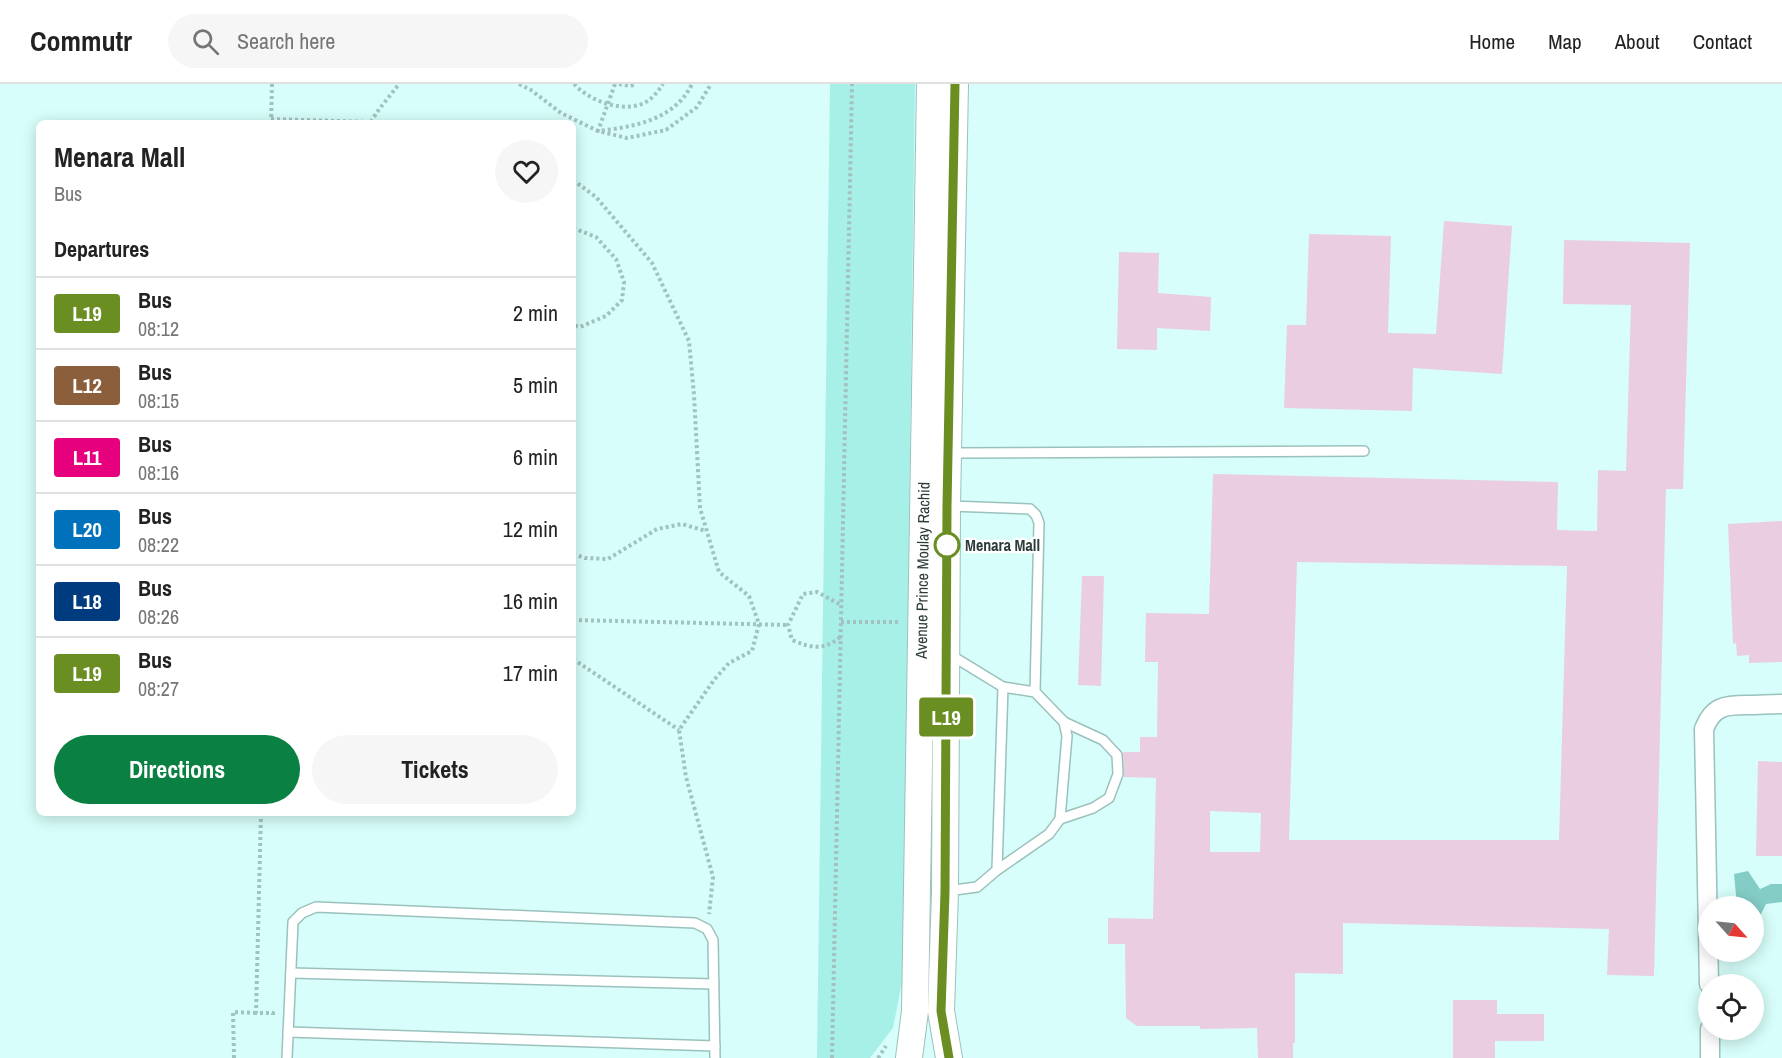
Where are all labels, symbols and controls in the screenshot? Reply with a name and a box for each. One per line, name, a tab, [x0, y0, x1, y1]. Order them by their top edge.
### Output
search box	[168, 14, 588, 68]
text: Commutr	[30, 22, 132, 60]
icon: search	[189, 25, 222, 58]
text: Search here	[237, 26, 335, 56]
text: Home	[1469, 27, 1515, 56]
text: Map	[1548, 27, 1582, 56]
text: About	[1615, 27, 1660, 56]
text: Contact	[1693, 27, 1752, 56]
text: Menara Mall	[54, 138, 185, 176]
button: heart	[495, 140, 558, 203]
text: Bus	[54, 180, 82, 207]
text: Departures	[54, 234, 149, 264]
text: Bus	[138, 285, 172, 315]
text: 2 min	[513, 298, 558, 328]
text: L19	[72, 299, 102, 328]
text: 08:12	[138, 315, 179, 342]
text: Bus	[138, 357, 172, 387]
text: 5 min	[513, 370, 558, 400]
text: L12	[72, 371, 102, 400]
text: 08:15	[138, 387, 179, 414]
text: Bus	[138, 429, 172, 459]
text: 6 min	[513, 442, 558, 472]
text: L11	[73, 443, 101, 472]
text: 08:16	[138, 459, 179, 486]
street label: Avenue Prince Moulay Rachid	[910, 482, 935, 660]
text: Bus	[138, 501, 172, 531]
text: 12 min	[503, 514, 558, 544]
text: L20	[72, 515, 102, 544]
text: 08:22	[138, 531, 179, 558]
marker: Menara Mall	[934, 532, 960, 558]
place label: Menara Mall	[965, 534, 1040, 556]
text: Bus	[138, 573, 172, 603]
text: 16 min	[503, 586, 558, 616]
text: L18	[72, 587, 102, 616]
text: 08:26	[138, 603, 179, 630]
text: Bus	[138, 645, 172, 675]
text: 17 min	[503, 658, 558, 688]
text: L19	[72, 659, 102, 688]
text: 08:27	[138, 675, 179, 702]
line badge: L19	[912, 698, 980, 736]
text: L19	[931, 703, 961, 732]
button: Directions	[54, 735, 300, 804]
button: Tickets	[312, 735, 558, 804]
north arrow	[1698, 896, 1764, 962]
map controls	[1698, 896, 1764, 1040]
button: locate	[1698, 974, 1764, 1040]

